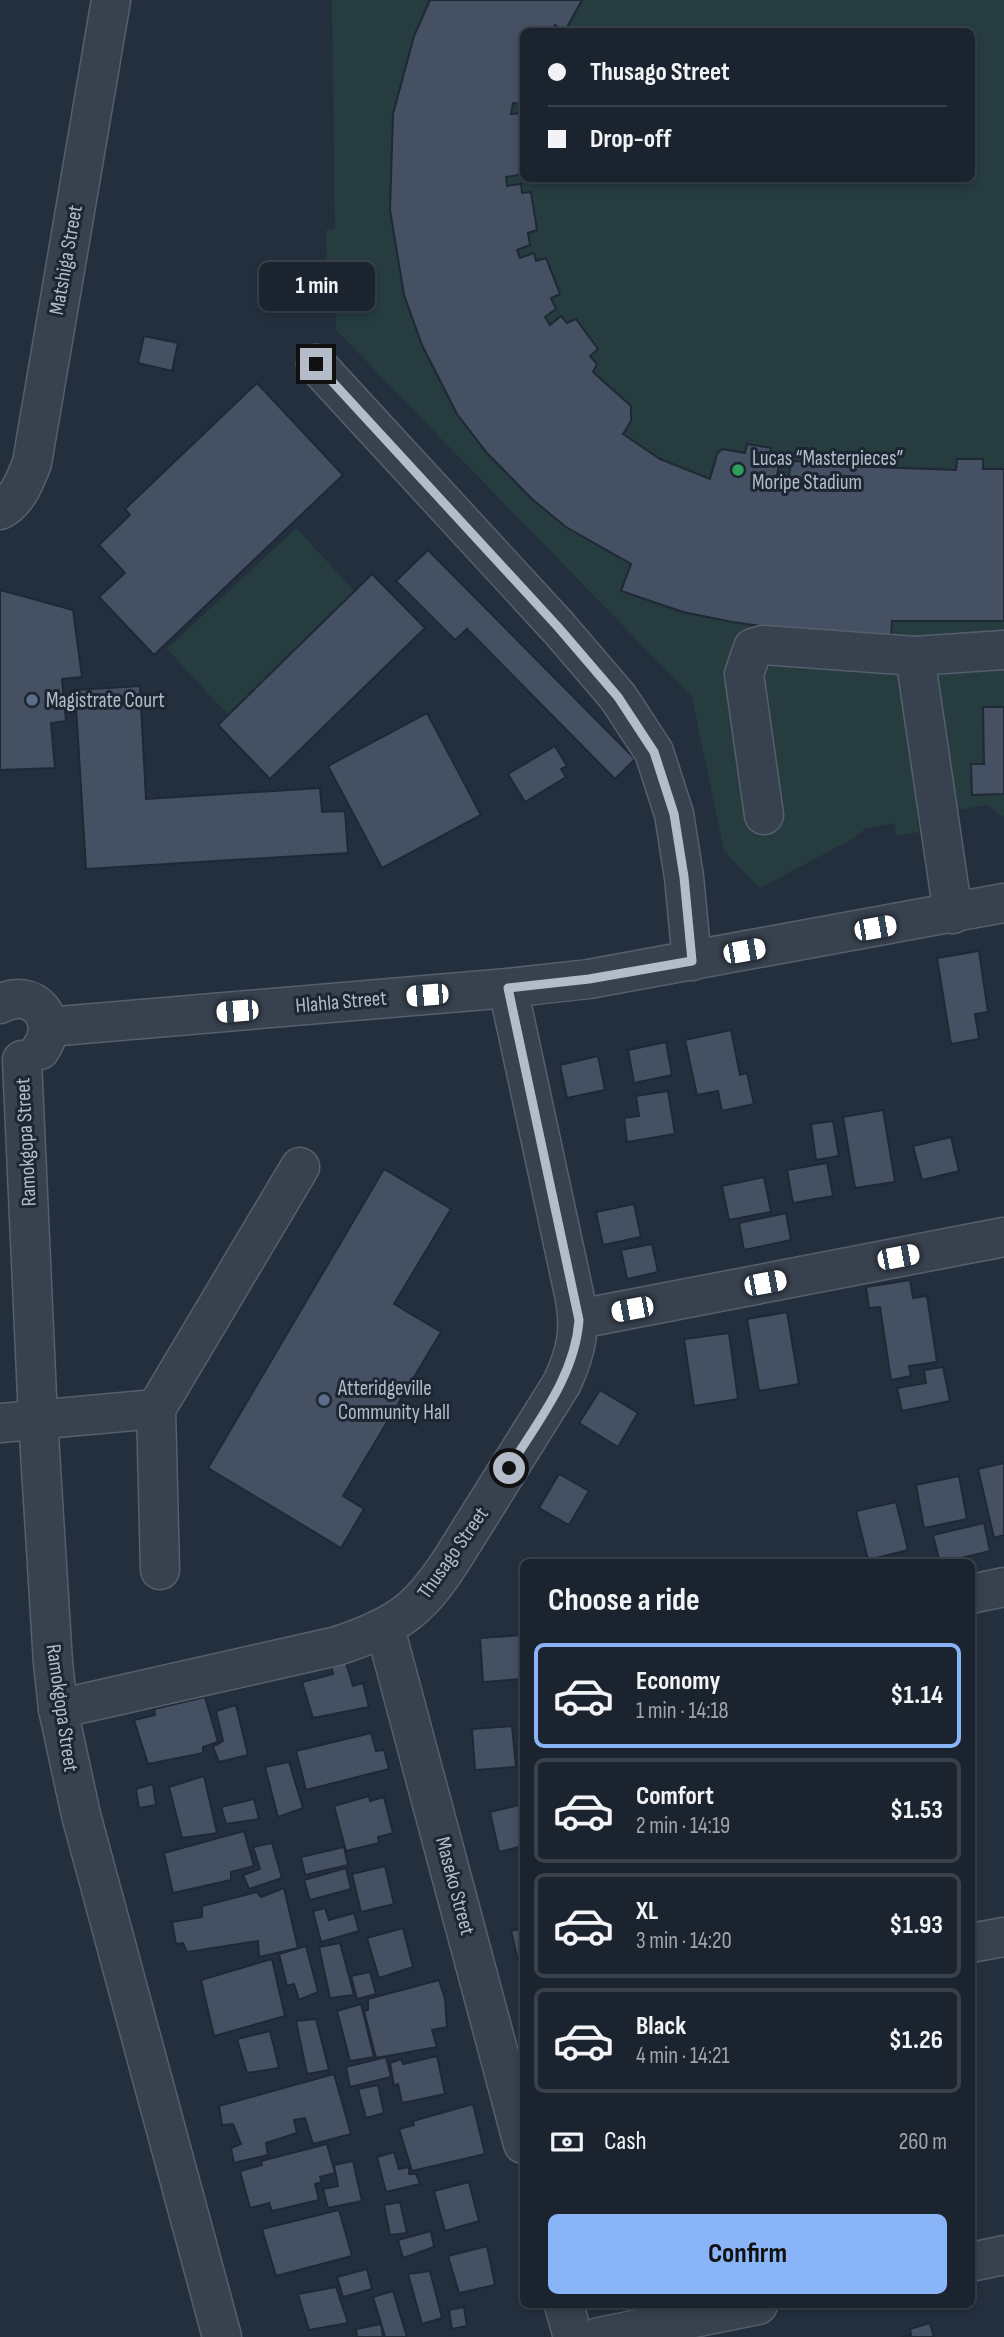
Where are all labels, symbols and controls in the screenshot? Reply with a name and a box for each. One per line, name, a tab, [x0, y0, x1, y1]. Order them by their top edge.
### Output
text: Thusago Street	[590, 57, 730, 88]
text: Drop-off	[590, 124, 671, 155]
street label: Matshiga Street	[44, 203, 88, 317]
callout: 1 min	[258, 262, 374, 312]
text: 1 min	[296, 272, 338, 300]
route end	[300, 348, 332, 380]
place label: Lucas “Masterpieces” Moripe Stadium	[752, 446, 904, 495]
marker: Lucas “Masterpieces” Moripe Stadium	[730, 462, 746, 478]
place label: Magistrate Court	[46, 688, 165, 713]
marker: Magistrate Court	[24, 692, 40, 708]
car	[853, 914, 898, 942]
car	[722, 937, 767, 965]
car	[406, 983, 449, 1007]
street label: Hlahla Street	[294, 986, 388, 1018]
car	[216, 999, 259, 1023]
street label: Ramokgopa Street	[10, 1077, 42, 1207]
car	[876, 1243, 921, 1271]
car	[743, 1269, 788, 1297]
car	[610, 1295, 655, 1323]
place label: Atteridgeville Community Hall	[337, 1376, 450, 1425]
marker: Atteridgeville Community Hall	[316, 1392, 332, 1408]
route start	[493, 1452, 525, 1484]
street label: Thusago Street	[412, 1502, 494, 1604]
text: Choose a ride	[548, 1581, 700, 1620]
street label: Ramokgopa Street	[41, 1643, 83, 1773]
icon: car	[552, 1664, 615, 1727]
text: Economy	[636, 1666, 720, 1697]
text: $1.14	[890, 1680, 943, 1711]
text: 1 min · 14:18	[636, 1697, 729, 1725]
icon: car	[552, 1779, 615, 1842]
text: Comfort	[636, 1781, 714, 1812]
text: $1.53	[890, 1795, 943, 1826]
text: 2 min · 14:19	[636, 1812, 730, 1840]
street label: Maseko Street	[430, 1834, 480, 1938]
icon: car	[552, 1894, 615, 1957]
text: XL	[636, 1896, 658, 1927]
text: $1.93	[889, 1910, 943, 1941]
text: 3 min · 14:20	[636, 1927, 732, 1955]
icon: car	[552, 2009, 615, 2072]
text: Black	[636, 2011, 686, 2042]
text: $1.26	[889, 2025, 943, 2056]
text: 4 min · 14:21	[636, 2042, 730, 2070]
icon: cash	[548, 2123, 586, 2161]
text: Cash	[604, 2126, 647, 2157]
text: 260 m	[899, 2128, 947, 2156]
button: Confirm	[548, 2214, 947, 2294]

